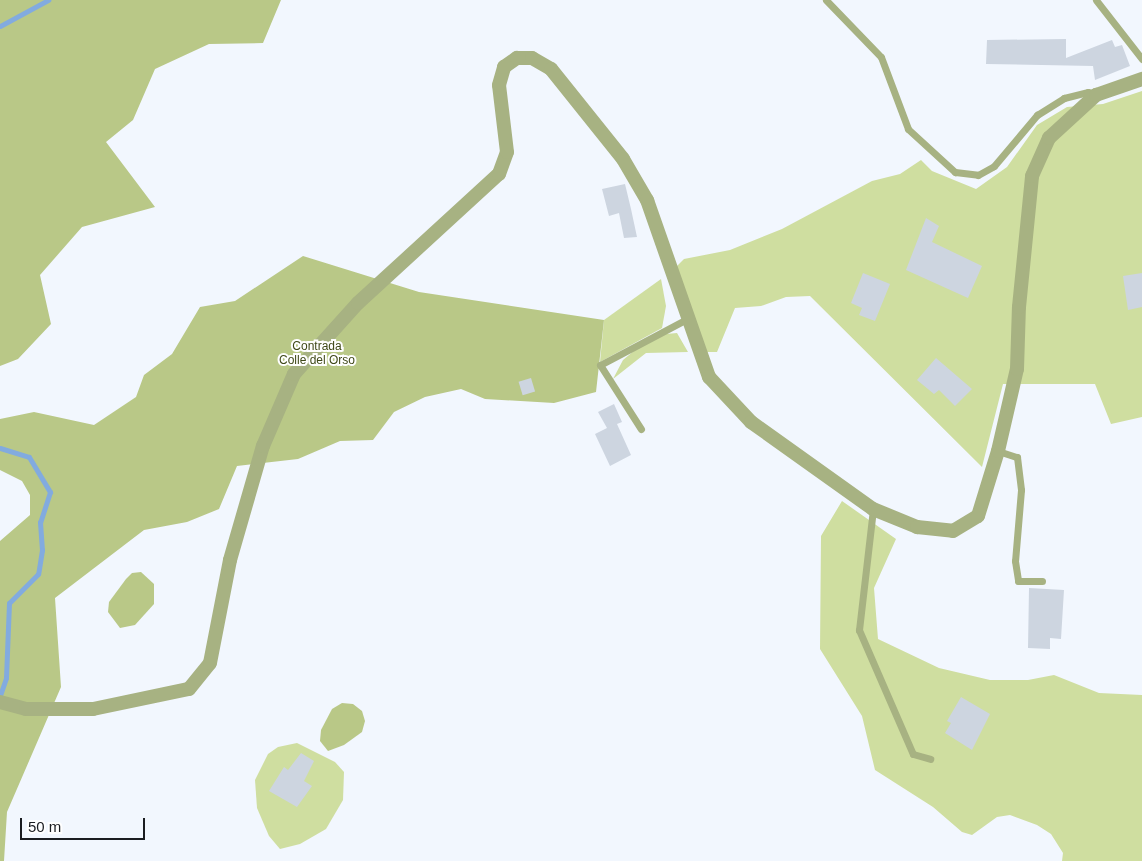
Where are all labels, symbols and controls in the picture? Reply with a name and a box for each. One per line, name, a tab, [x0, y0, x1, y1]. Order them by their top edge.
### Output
park label: Contrada Colle del Orso	[279, 340, 355, 368]
scale bar	[22, 808, 148, 840]
text: 50 m	[28, 818, 61, 835]

